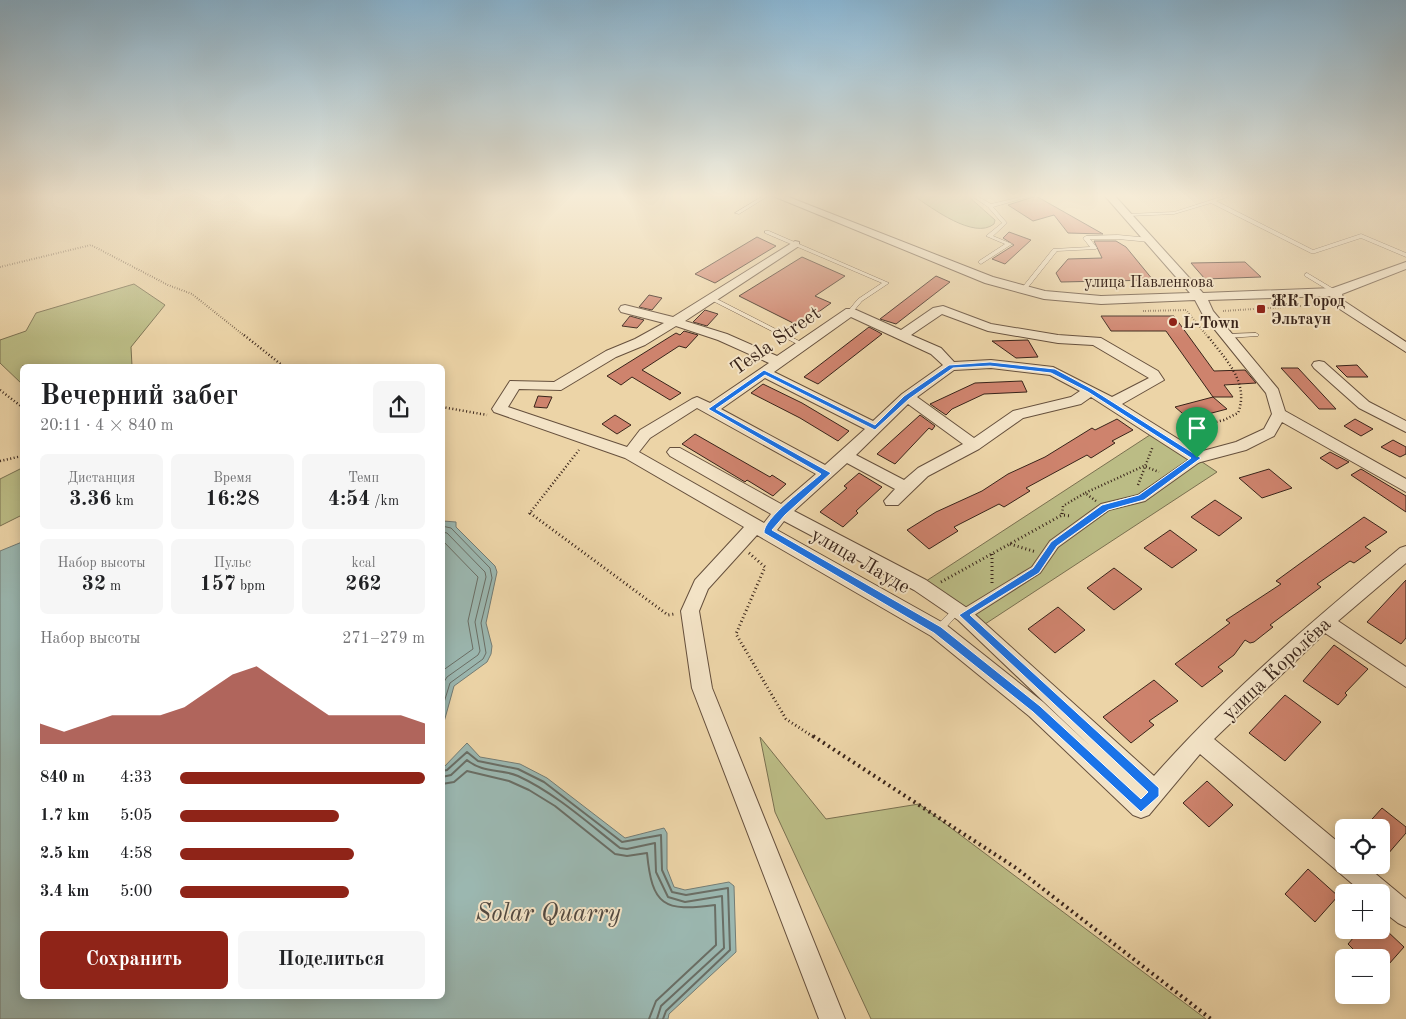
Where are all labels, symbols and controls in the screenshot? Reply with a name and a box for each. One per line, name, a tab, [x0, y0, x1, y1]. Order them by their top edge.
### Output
street label: улица Павленкова	[1084, 275, 1214, 291]
place label: ЖК Город Эльтаун	[1271, 294, 1345, 328]
street label: Tesla Street	[728, 303, 825, 380]
marker: ЖК Город Эльтаун	[1255, 303, 1267, 315]
marker: L-Town	[1167, 316, 1179, 328]
place label: L-Town	[1183, 316, 1239, 332]
button: share	[373, 381, 425, 433]
text: Вечерний забег	[40, 383, 238, 411]
pin	[1176, 407, 1218, 458]
icon: arrive	[1183, 414, 1211, 442]
text: 20:11 · 4 × 840 m	[40, 418, 173, 434]
text: Дистанция	[68, 471, 135, 485]
text: Время	[213, 471, 252, 485]
text: Темп	[348, 471, 379, 485]
text: 3.36	[69, 489, 112, 510]
text: 16:28	[205, 489, 260, 510]
text: 4:54	[328, 489, 370, 510]
text: km	[112, 494, 134, 508]
text: /km	[370, 494, 399, 508]
street label: улица Лауде	[807, 525, 913, 598]
text: Набор высоты	[58, 556, 145, 570]
text: Пульс	[214, 556, 251, 570]
text: kcal	[351, 556, 376, 570]
text: 32	[82, 574, 106, 595]
text: 157	[199, 574, 236, 595]
text: 262	[345, 574, 382, 595]
text: m	[106, 579, 121, 593]
text: bpm	[236, 579, 266, 593]
street label: улица Королёва	[1219, 614, 1336, 725]
text: Набор высоты	[40, 631, 140, 647]
text: 271–279 m	[342, 631, 425, 647]
text: 840 m	[40, 770, 85, 786]
text: 4:33	[120, 770, 152, 786]
text: 1.7 km	[40, 808, 89, 824]
text: 5:05	[120, 808, 152, 824]
map controls	[1335, 819, 1390, 1004]
button: locate	[1335, 819, 1390, 874]
text: 2.5 km	[40, 846, 89, 862]
text: 4:58	[120, 846, 152, 862]
text: 3.4 km	[40, 884, 89, 900]
text: 5:00	[120, 884, 152, 900]
button: +	[1335, 884, 1390, 939]
water label: Solar Quarry	[475, 902, 621, 927]
button: Сохранить	[40, 931, 228, 989]
button: Поделиться	[238, 931, 425, 989]
button: −	[1335, 949, 1390, 1004]

